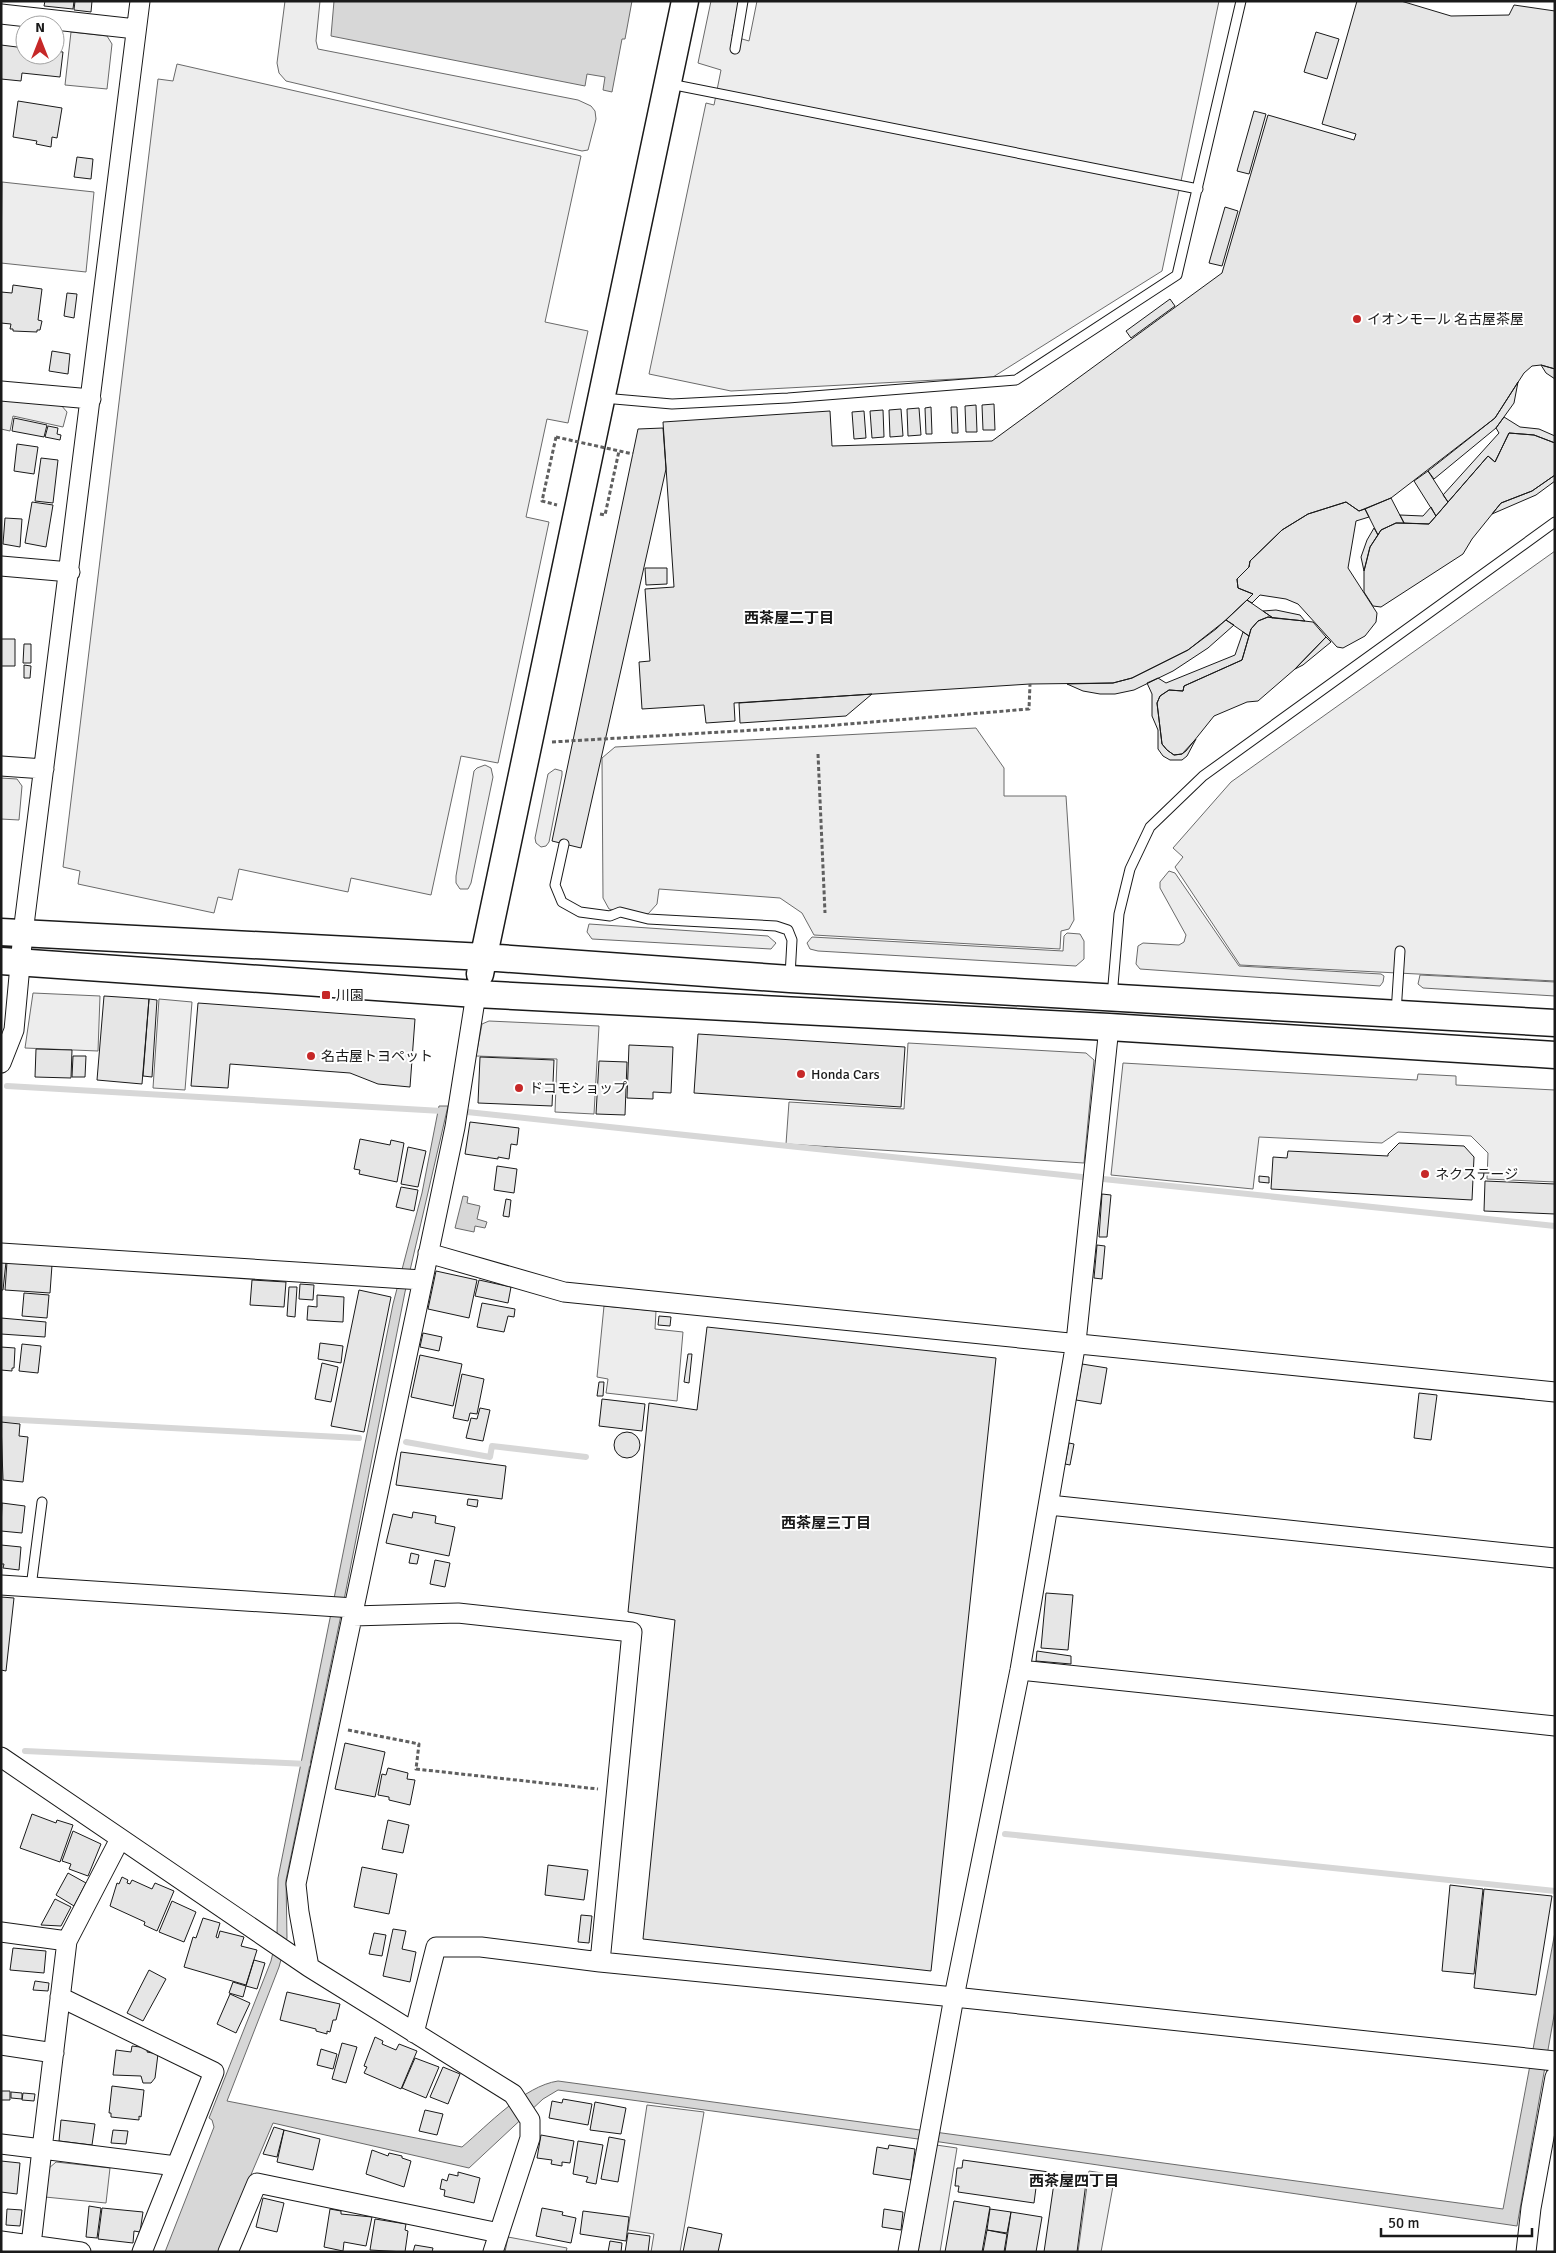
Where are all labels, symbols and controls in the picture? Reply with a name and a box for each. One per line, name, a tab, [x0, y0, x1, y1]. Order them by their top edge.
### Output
north arrow	[15, 15, 65, 65]
text: N	[35, 19, 45, 36]
place label: イオンモール 名古屋茶屋	[1367, 311, 1524, 328]
marker: イオンモール 名古屋茶屋	[1351, 313, 1363, 325]
district label: 西茶屋二丁目	[744, 609, 834, 627]
place label: 川園	[336, 987, 364, 1004]
marker: 川園	[320, 989, 332, 1001]
place label: 名古屋トヨペット	[321, 1048, 433, 1065]
marker: 名古屋トヨペット	[305, 1050, 317, 1062]
place label: Honda Cars	[811, 1066, 880, 1083]
marker: Honda Cars	[795, 1068, 807, 1080]
place label: ドコモショップ	[529, 1080, 627, 1097]
marker: ドコモショップ	[513, 1082, 525, 1094]
place label: ネクステージ	[1435, 1166, 1518, 1183]
marker: ネクステージ	[1419, 1168, 1431, 1180]
district label: 西茶屋三丁目	[781, 1514, 871, 1532]
district label: 西茶屋四丁目	[1029, 2172, 1119, 2190]
scale bar	[1381, 2206, 1532, 2238]
text: 50 m	[1388, 2214, 1419, 2232]

